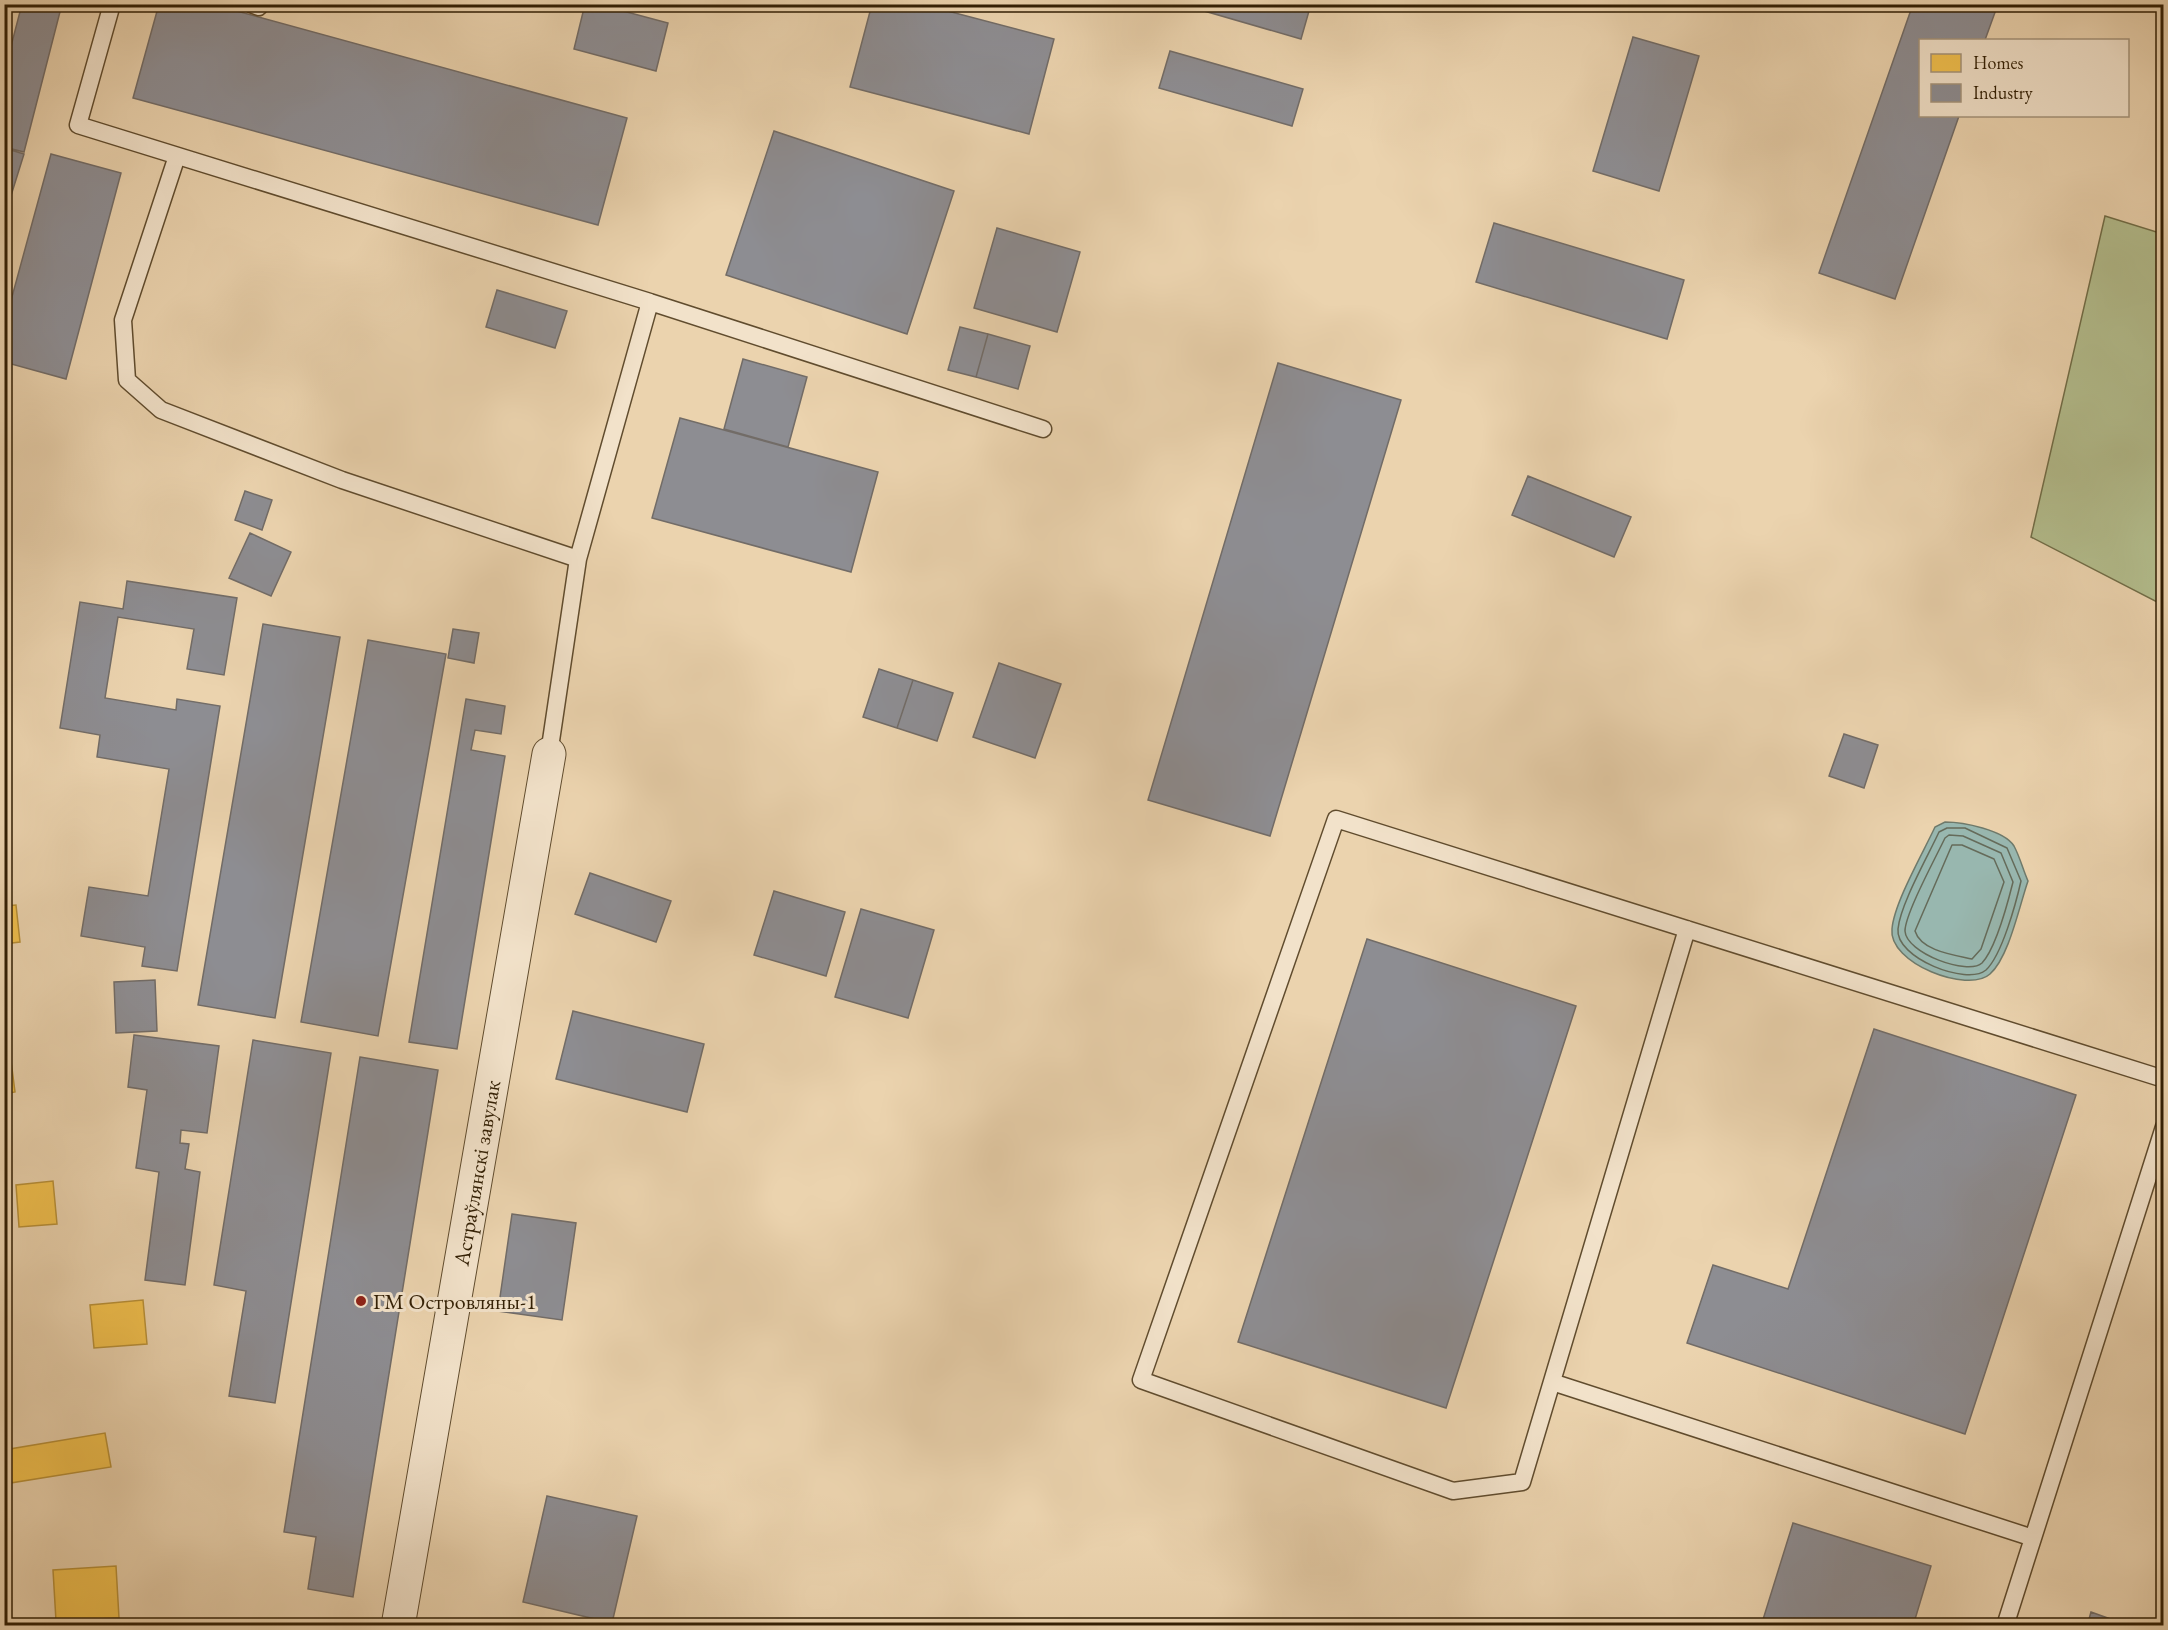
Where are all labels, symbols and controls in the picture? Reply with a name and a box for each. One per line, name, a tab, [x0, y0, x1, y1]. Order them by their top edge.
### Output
legend	[1919, 39, 2129, 117]
text: Homes	[1973, 51, 2024, 74]
text: Industry	[1973, 81, 2033, 104]
street label: Астраўлянскі завулак	[446, 1077, 507, 1269]
place label: ГМ Островляны-1	[373, 1287, 537, 1316]
marker: ГМ Островляны-1	[354, 1294, 368, 1308]

